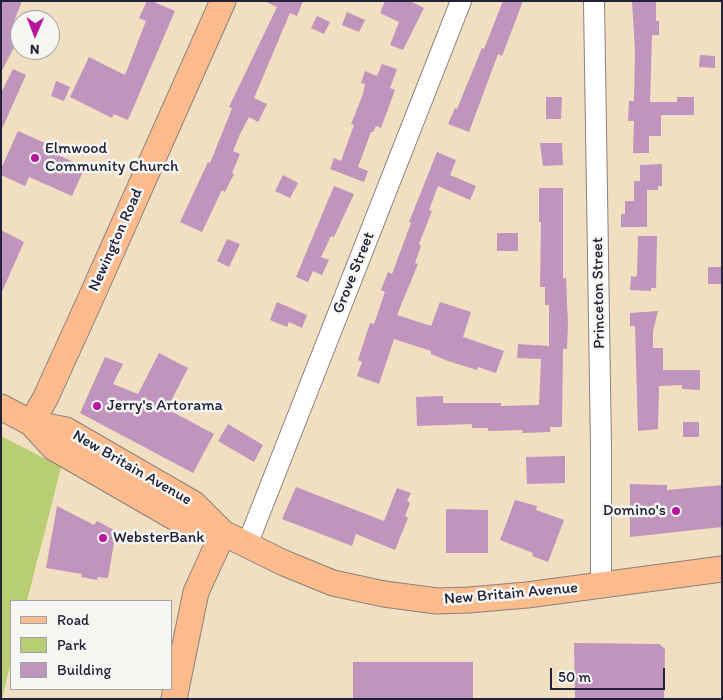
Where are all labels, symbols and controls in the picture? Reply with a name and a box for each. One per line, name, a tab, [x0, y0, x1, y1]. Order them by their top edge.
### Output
north arrow	[10, 10, 60, 60]
text: N	[30, 41, 40, 58]
place label: Elmwood Community Church	[45, 139, 179, 177]
marker: Elmwood Community Church	[29, 152, 41, 164]
street label: Newington Road	[85, 185, 147, 295]
street label: Grove Street	[329, 229, 379, 317]
street label: Princeton Street	[588, 237, 610, 349]
place label: Jerry's Artorama	[107, 396, 223, 416]
marker: Jerry's Artorama	[91, 400, 103, 412]
street label: New Britain Avenue	[69, 426, 195, 510]
place label: Domino's	[603, 501, 666, 521]
marker: Domino's	[670, 505, 682, 517]
place label: WebsterBank	[113, 528, 205, 548]
marker: WebsterBank	[97, 532, 109, 544]
street label: New Britain Avenue	[443, 579, 579, 609]
legend	[10, 600, 172, 690]
text: Road	[57, 611, 89, 629]
text: Park	[57, 636, 87, 654]
scale bar	[553, 658, 668, 690]
text: Building	[57, 661, 111, 679]
text: 50 m	[558, 668, 591, 686]

